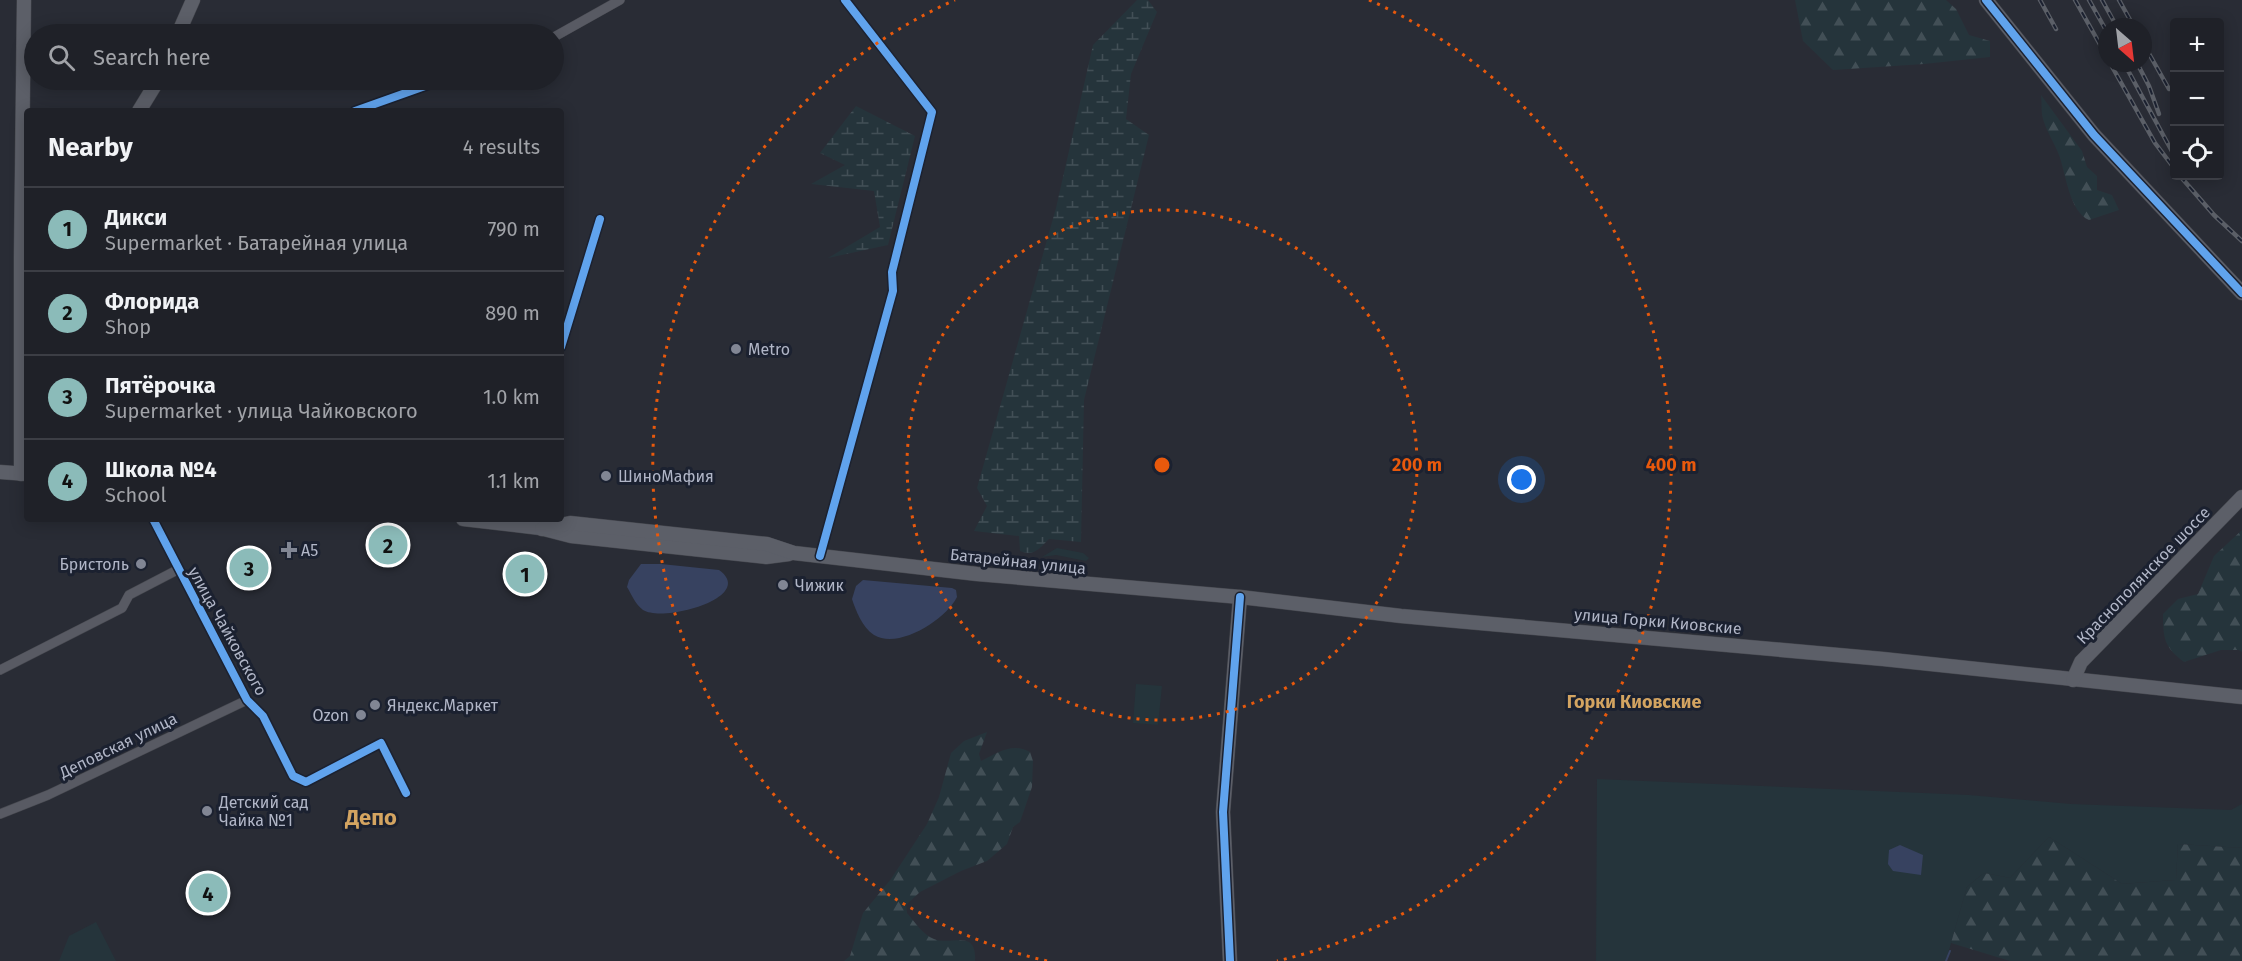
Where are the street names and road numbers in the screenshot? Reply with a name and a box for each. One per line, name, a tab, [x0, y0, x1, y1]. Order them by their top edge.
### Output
street label: Краснополянское шоссе	[2073, 503, 2214, 648]
street label: Батарейная улица	[949, 545, 1087, 578]
street label: улица Чайковского	[184, 564, 271, 699]
street label: улица Горки Киовские	[1573, 605, 1742, 638]
street label: Деповская улица	[55, 709, 180, 783]

